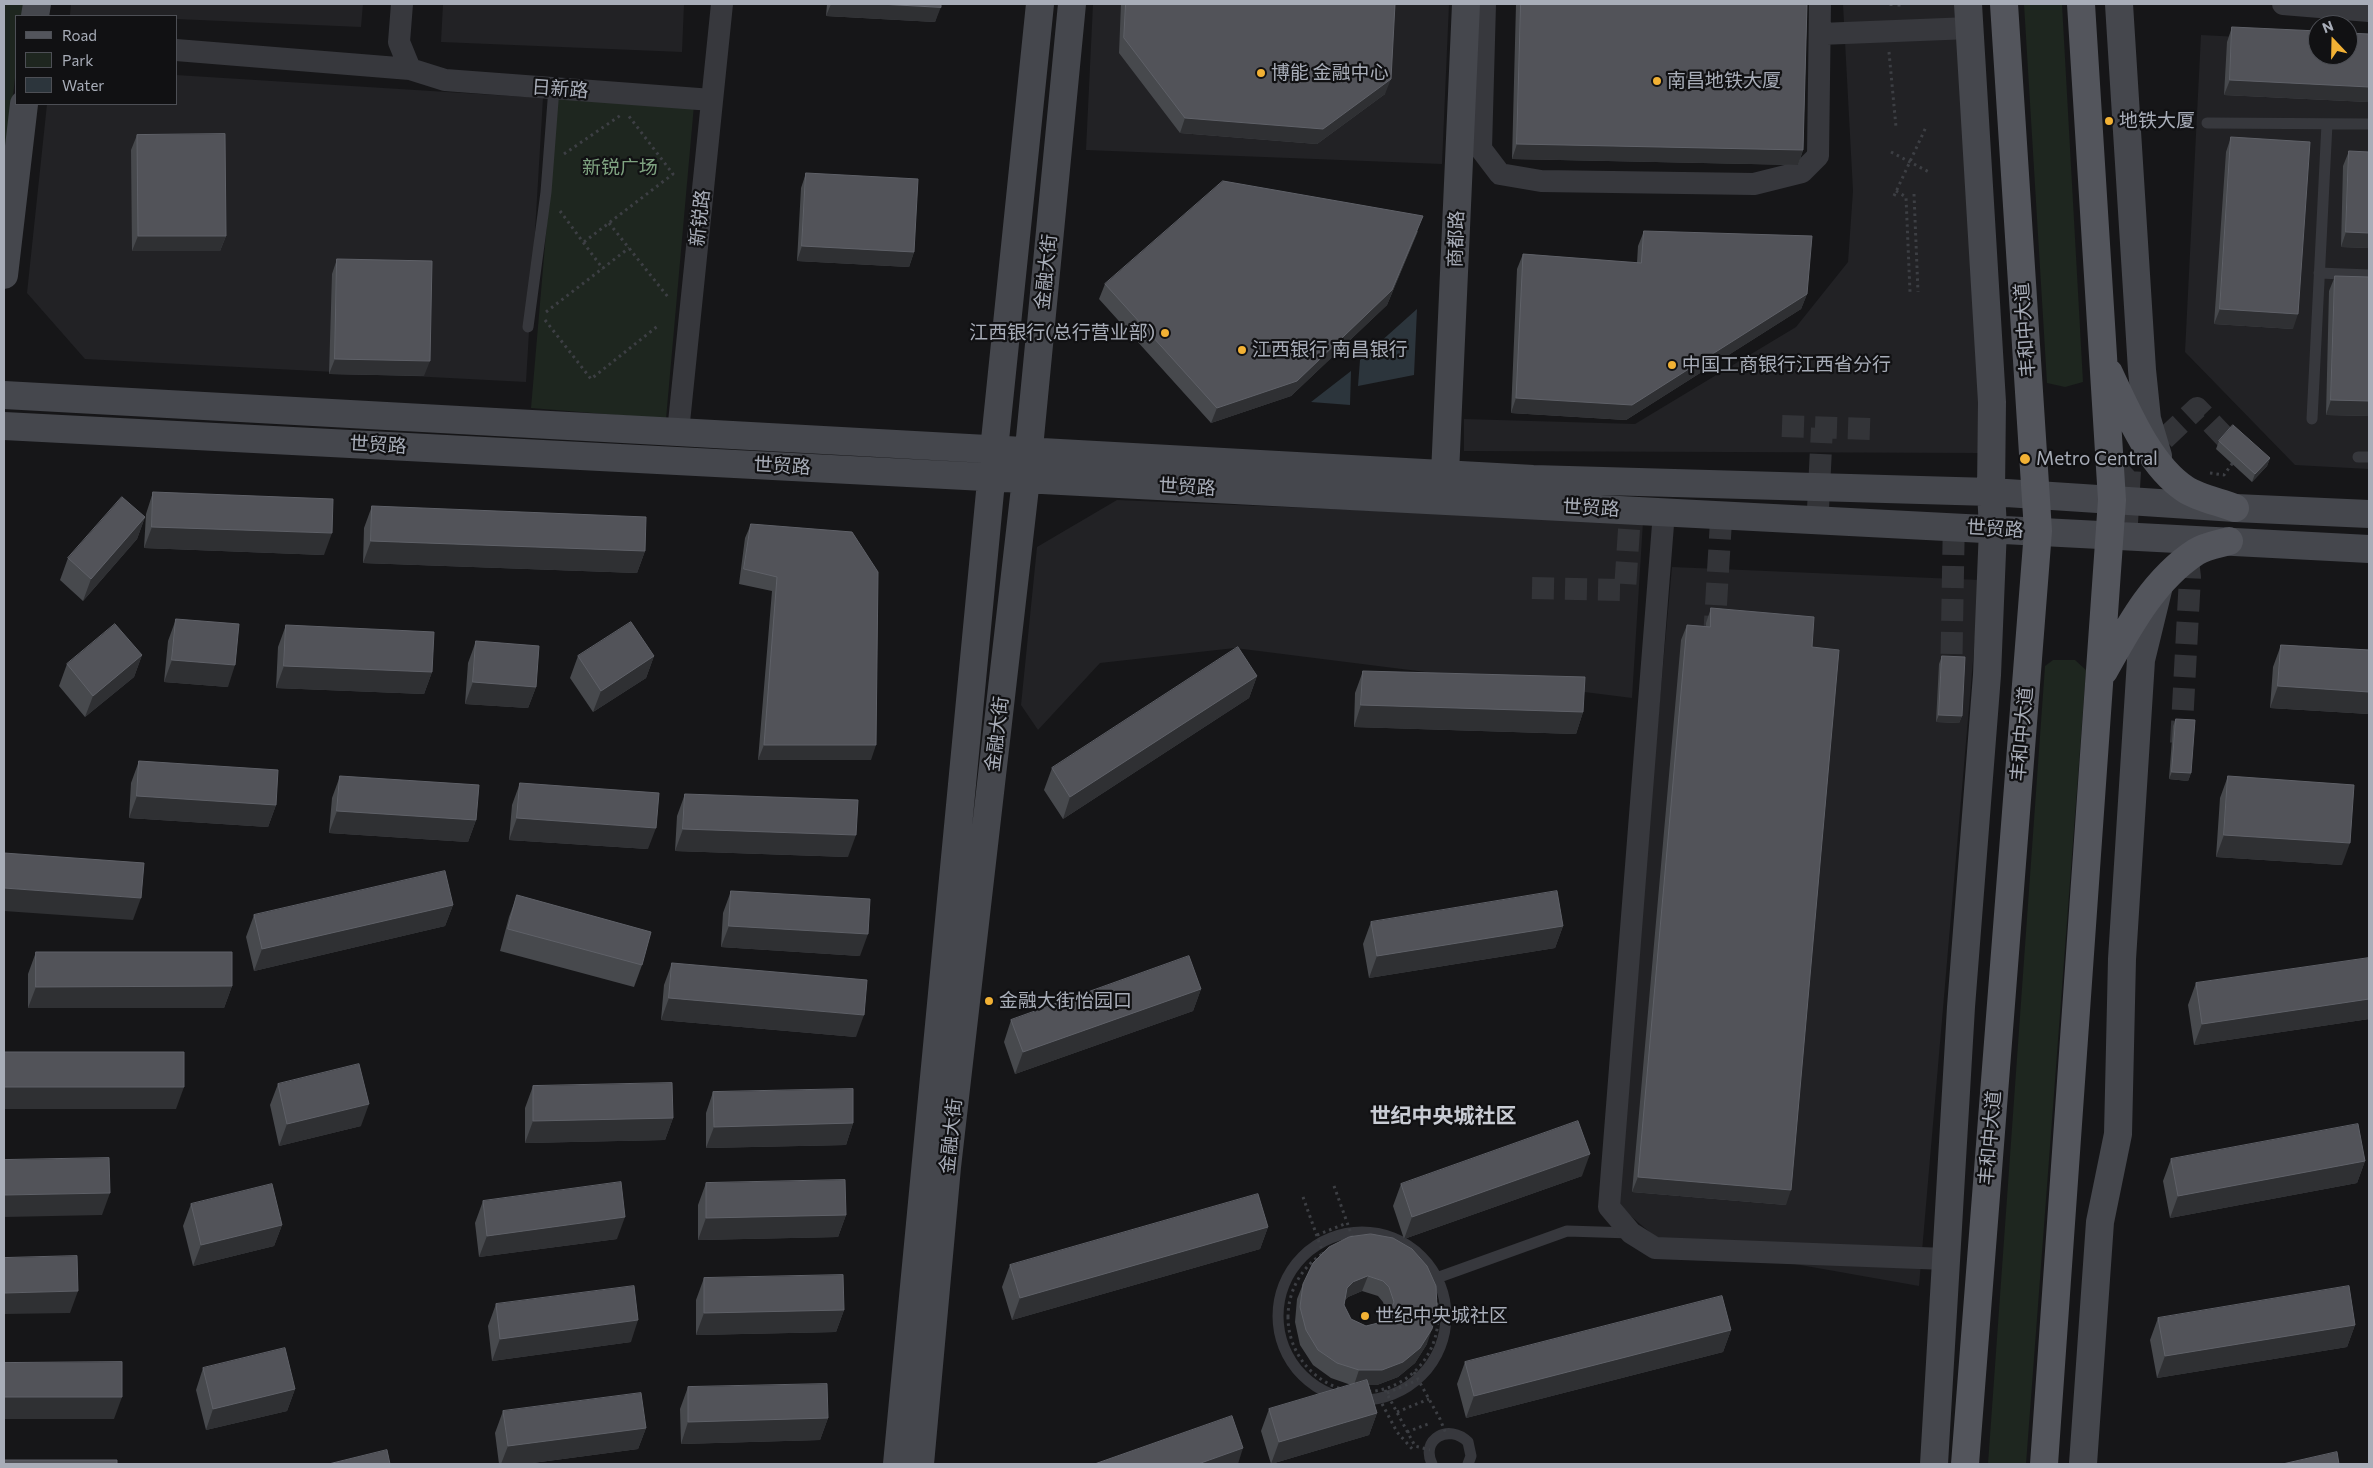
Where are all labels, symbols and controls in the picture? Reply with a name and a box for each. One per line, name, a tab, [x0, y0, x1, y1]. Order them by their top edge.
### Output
legend	[15, 15, 178, 105]
north arrow	[2308, 15, 2358, 65]
text: N	[2320, 17, 2336, 36]
text: Road	[62, 26, 97, 44]
text: Park	[62, 51, 93, 69]
place label: 博能 金融中心	[1271, 62, 1389, 84]
marker: 博能 金融中心	[1255, 67, 1267, 79]
place label: 南昌地铁大厦	[1667, 70, 1781, 92]
marker: 南昌地铁大厦	[1651, 75, 1663, 87]
text: Water	[62, 76, 104, 94]
street label: 日新路	[531, 76, 589, 102]
place label: 地铁大厦	[2119, 110, 2195, 132]
marker: 地铁大厦	[2103, 115, 2115, 127]
park label: 新锐广场	[582, 157, 658, 179]
street label: 新锐路	[686, 188, 714, 248]
street label: 商都路	[1444, 210, 1468, 268]
street label: 金融大街	[1031, 233, 1061, 311]
street label: 丰和中大道	[2010, 282, 2040, 378]
place label: 江西银行(总行营业部)	[969, 322, 1155, 344]
marker: 江西银行(总行营业部)	[1159, 327, 1171, 339]
place label: 江西银行 南昌银行	[1252, 339, 1408, 361]
marker: 江西银行 南昌银行	[1236, 344, 1248, 356]
place label: 中国工商银行江西省分行	[1682, 354, 1891, 376]
marker: 中国工商银行江西省分行	[1666, 359, 1678, 371]
street label: 世贸路	[349, 432, 407, 458]
place label: Metro Central	[2036, 448, 2158, 470]
marker: Metro Central	[2018, 452, 2032, 466]
street label: 世贸路	[753, 453, 811, 479]
street label: 世贸路	[1158, 474, 1216, 500]
street label: 世贸路	[1562, 495, 1620, 521]
street label: 世贸路	[1966, 516, 2024, 542]
street label: 丰和中大道	[2007, 686, 2037, 782]
street label: 金融大街	[981, 695, 1013, 773]
place label: 金融大街怡园口	[999, 990, 1132, 1012]
marker: 金融大街怡园口	[983, 995, 995, 1007]
street label: 丰和中大道	[1975, 1090, 2005, 1186]
street label: 金融大街	[936, 1097, 966, 1175]
district label: 世纪中央城社区	[1370, 1103, 1516, 1129]
place label: 世纪中央城社区	[1375, 1305, 1508, 1327]
marker: 世纪中央城社区	[1359, 1310, 1371, 1322]

